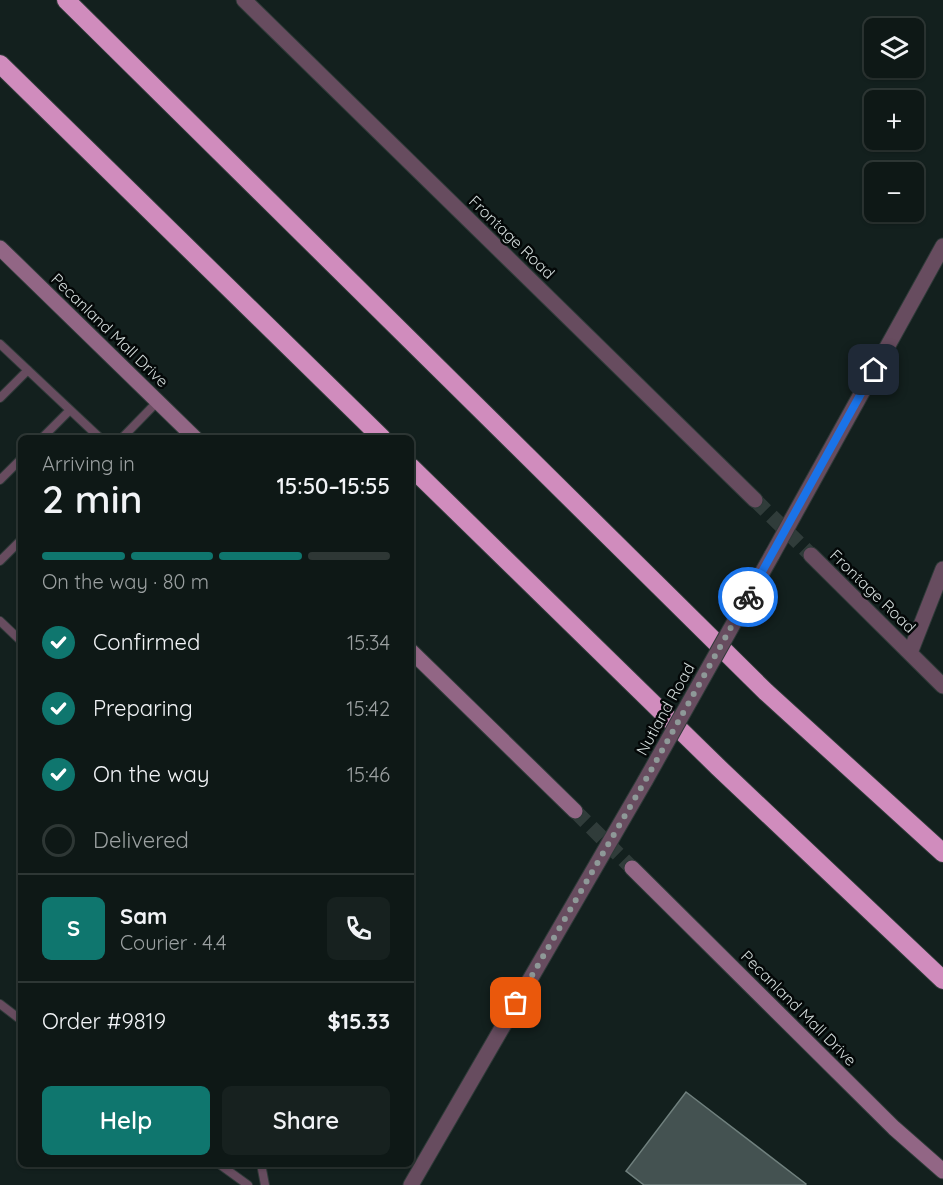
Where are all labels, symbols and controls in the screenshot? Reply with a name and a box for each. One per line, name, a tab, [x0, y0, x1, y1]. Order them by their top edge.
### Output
map controls	[864, 18, 924, 222]
button: layers	[864, 18, 924, 78]
button: +	[864, 90, 924, 150]
button: −	[864, 162, 924, 222]
street label: Frontage Road	[465, 191, 559, 283]
street label: Pecanland Mall Drive	[47, 269, 173, 391]
pin	[848, 344, 899, 395]
icon: home	[857, 353, 890, 386]
text: Arriving in	[42, 451, 135, 476]
text: 15:50–15:55	[276, 472, 390, 500]
text: 2 min	[42, 474, 143, 523]
street label: Frontage Road	[826, 545, 920, 637]
courier	[718, 567, 778, 627]
text: On the way · 80 m	[42, 569, 209, 594]
icon: bike	[732, 581, 765, 614]
icon: check	[42, 626, 75, 659]
text: Confirmed	[93, 628, 200, 656]
text: 15:34	[347, 630, 390, 655]
street label: Nutland Road	[631, 659, 699, 759]
icon: check	[42, 692, 75, 725]
text: Preparing	[93, 694, 193, 722]
text: 15:42	[346, 696, 390, 721]
icon: check	[42, 758, 75, 791]
text: On the way	[93, 760, 209, 788]
text: 15:46	[347, 762, 390, 787]
text: Delivered	[93, 826, 189, 854]
button: phone	[327, 897, 390, 960]
text: Sam	[120, 902, 167, 930]
text: S	[67, 914, 80, 942]
text: Courier · 4.4	[120, 930, 226, 955]
street label: Pecanland Mall Drive	[737, 946, 861, 1070]
pin	[490, 977, 541, 1028]
icon: bag	[499, 986, 532, 1019]
text: Order #9819	[42, 1007, 166, 1035]
text: $15.33	[327, 1007, 390, 1035]
button: Help	[42, 1086, 210, 1155]
button: Share	[222, 1086, 390, 1155]

